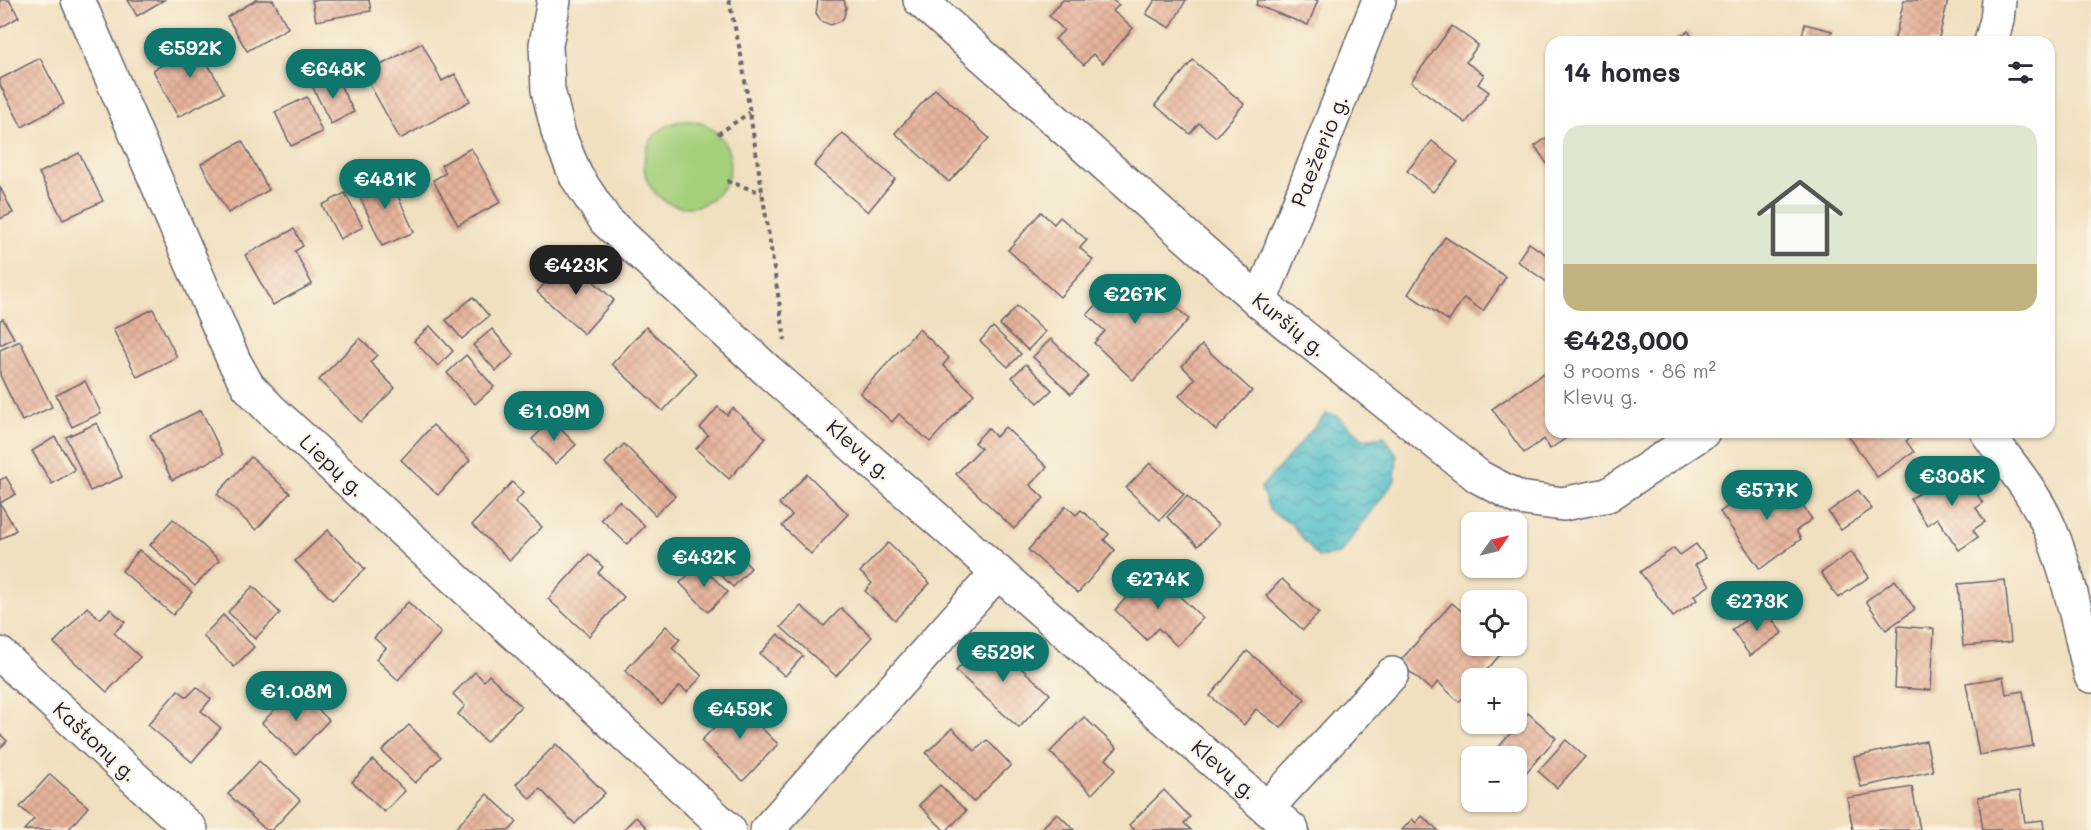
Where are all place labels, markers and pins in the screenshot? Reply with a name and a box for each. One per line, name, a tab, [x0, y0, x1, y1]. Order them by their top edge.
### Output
pin: €592K	[148, 28, 232, 79]
pin: €648K	[291, 49, 375, 100]
pin: €481K	[343, 159, 427, 210]
pin: €423K	[534, 245, 618, 296]
pin: €267K	[1093, 274, 1177, 325]
pin: €1.09M	[505, 391, 603, 442]
pin: €308K	[1910, 456, 1994, 507]
pin: €577K	[1725, 470, 1809, 521]
pin: €432K	[662, 537, 746, 588]
pin: €274K	[1116, 559, 1200, 610]
pin: €273K	[1715, 581, 1799, 632]
pin: €529K	[961, 632, 1045, 683]
pin: €1.08M	[247, 671, 345, 722]
pin: €459K	[698, 689, 782, 740]

